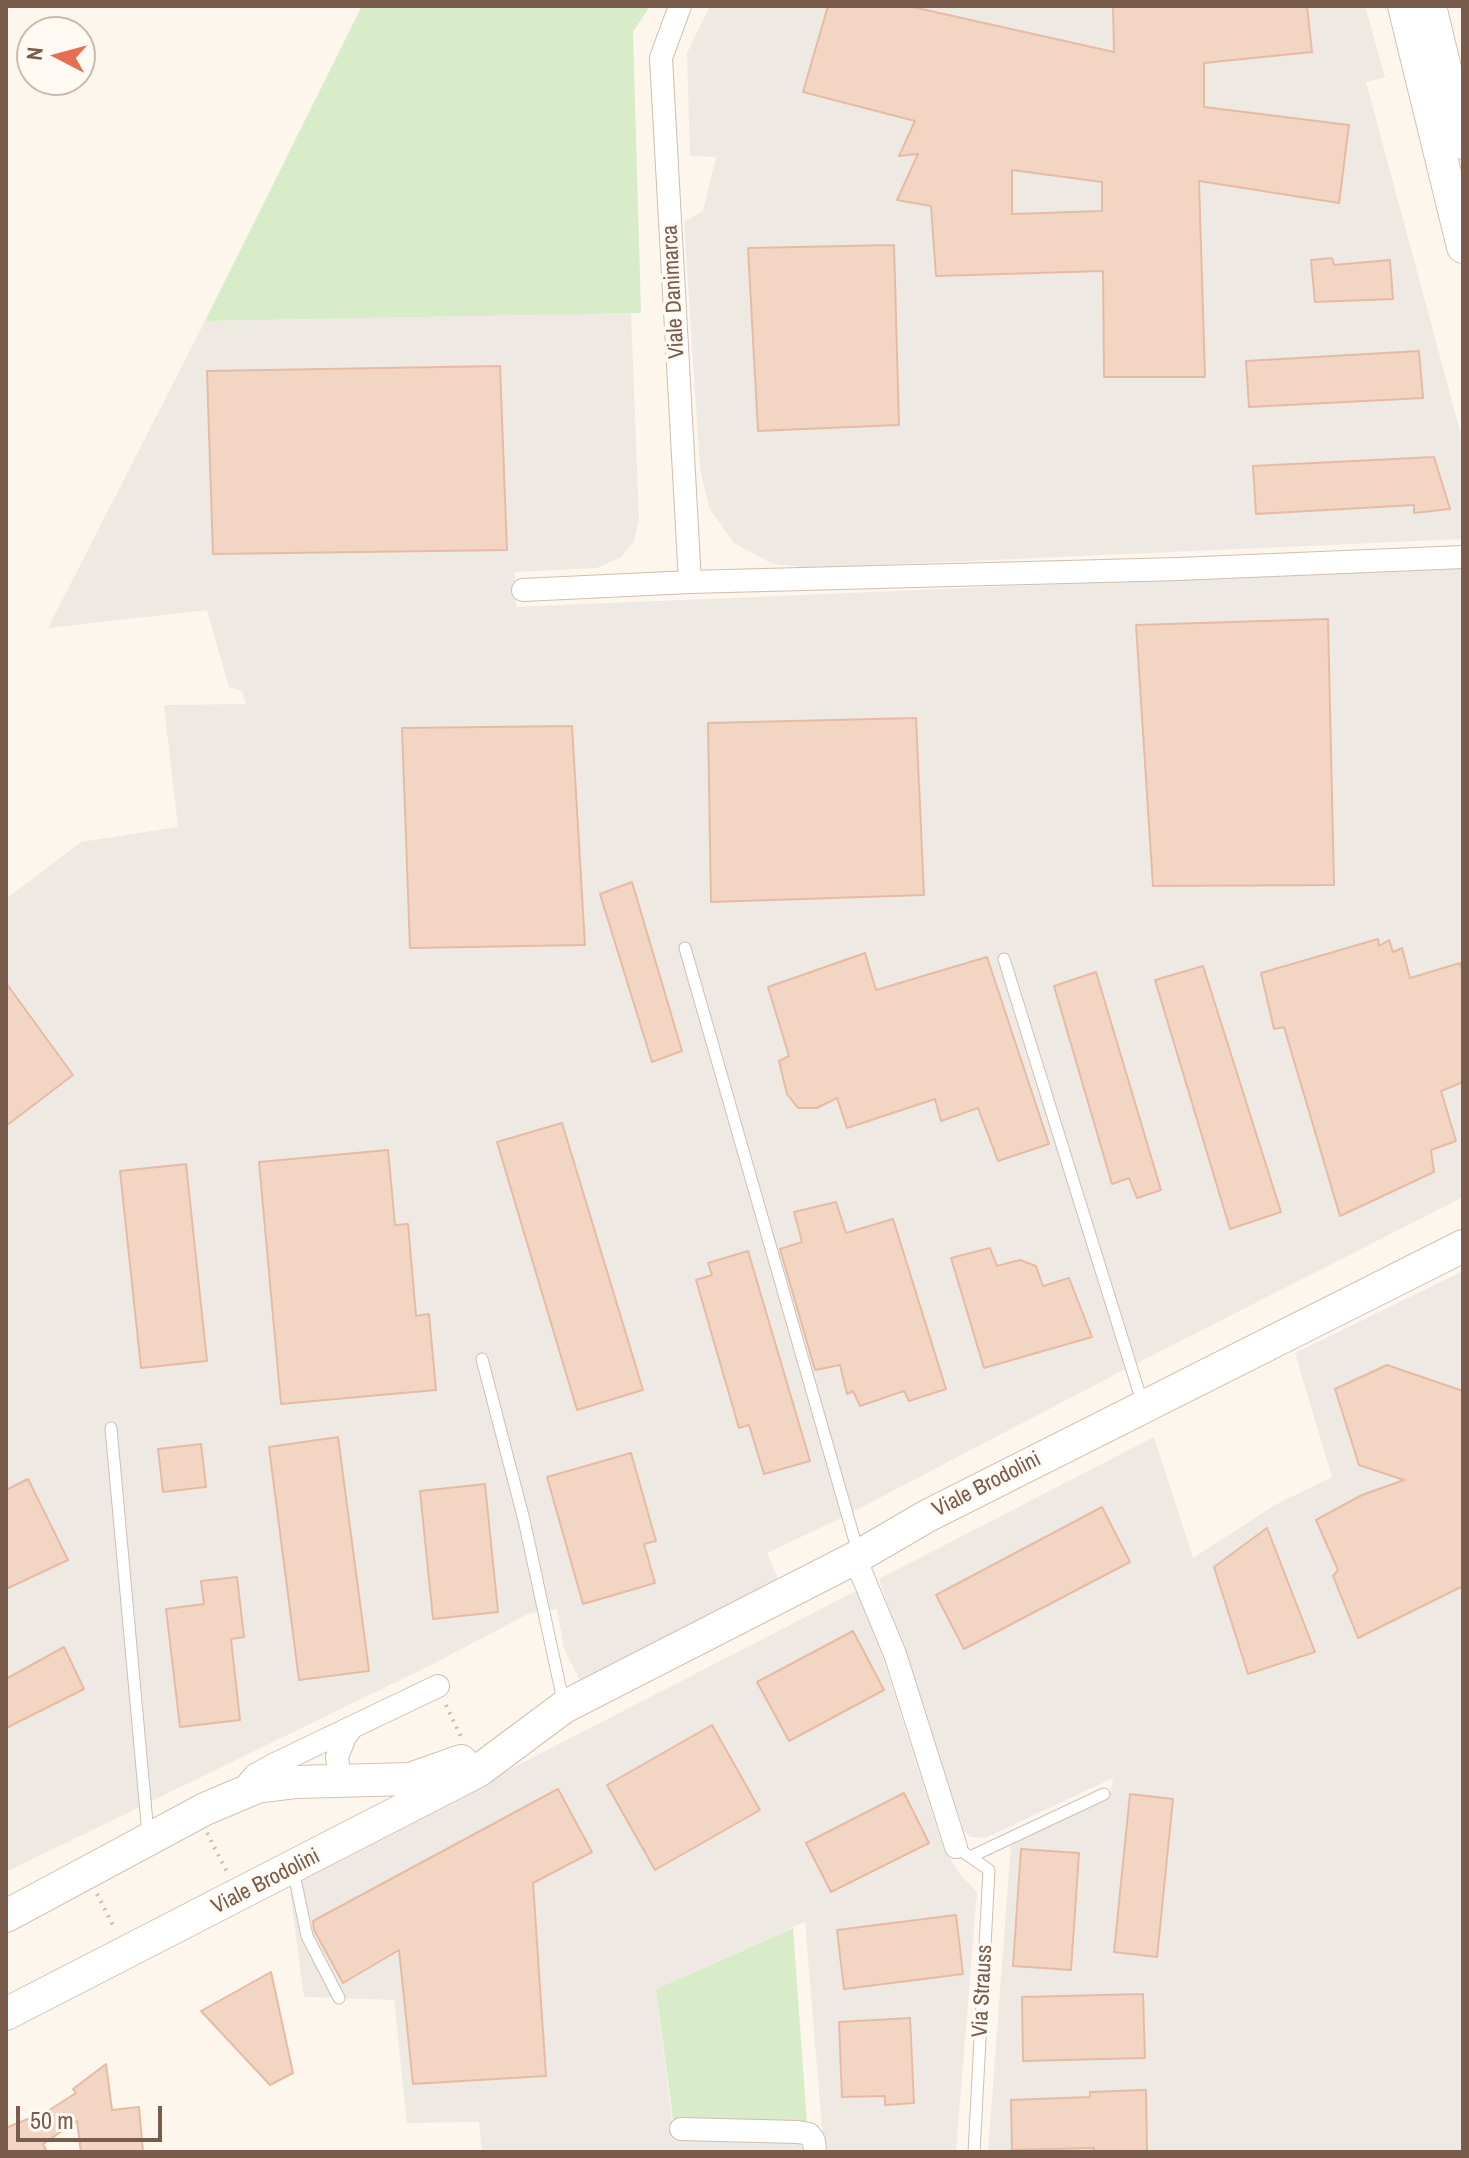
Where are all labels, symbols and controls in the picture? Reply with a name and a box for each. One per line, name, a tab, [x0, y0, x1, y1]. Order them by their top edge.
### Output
north arrow	[16, 16, 96, 96]
text: N	[19, 46, 50, 62]
street label: Viale Danimarca	[657, 224, 691, 360]
street label: Viale Brodolini	[928, 1446, 1046, 1524]
street label: Viale Brodolini	[207, 1843, 325, 1921]
street label: Via Strauss	[967, 1944, 999, 2038]
scale bar	[20, 2090, 166, 2140]
text: 50 m	[30, 2104, 74, 2136]

